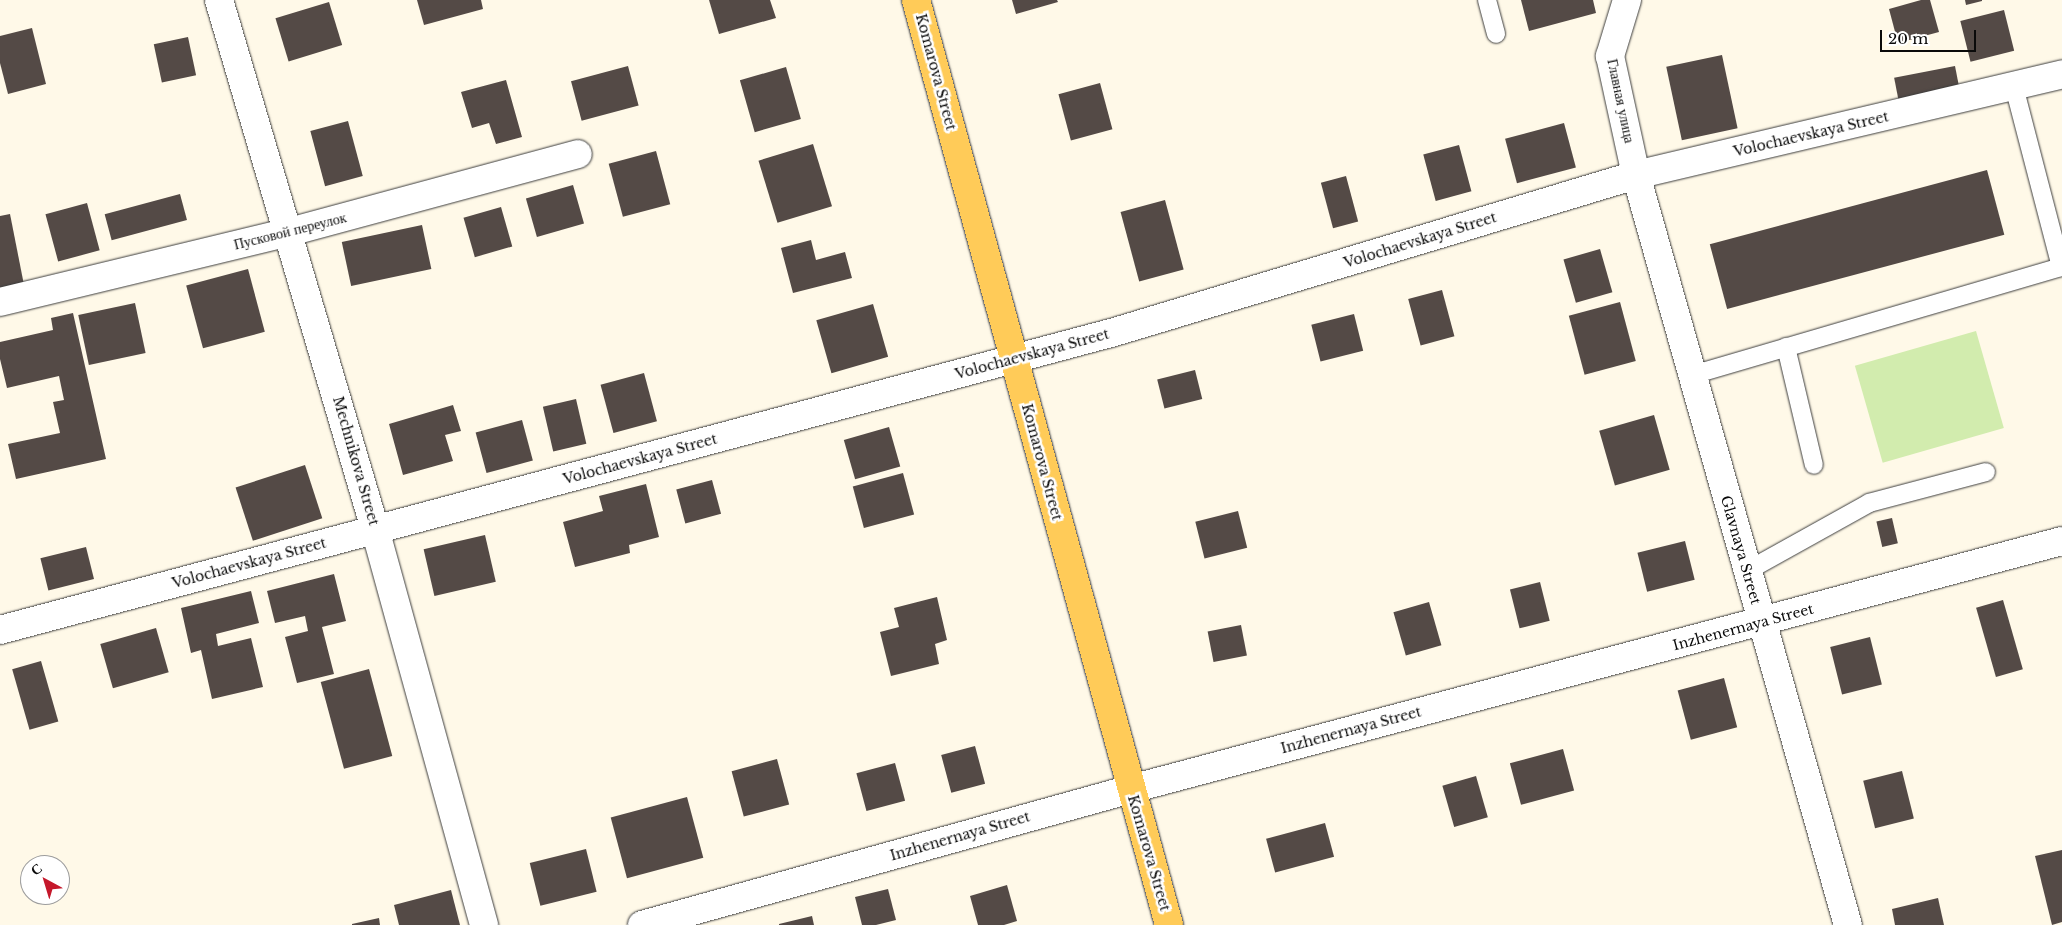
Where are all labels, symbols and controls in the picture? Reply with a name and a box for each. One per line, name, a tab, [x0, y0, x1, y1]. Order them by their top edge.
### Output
street label: Komarova Street	[912, 12, 960, 132]
scale bar	[1882, 20, 1978, 52]
text: 20 m	[1888, 29, 1928, 48]
street label: Главная улица	[1604, 57, 1638, 145]
street label: Volochaevskaya Street	[1732, 108, 1890, 160]
street label: Пусковой переулок	[232, 209, 348, 253]
street label: Volochaevskaya Street	[1342, 209, 1498, 271]
street label: Volochaevskaya Street	[953, 325, 1111, 383]
street label: Mechnikova Street	[329, 394, 383, 528]
street label: Komarova Street	[1018, 402, 1066, 522]
street label: Volochaevskaya Street	[561, 430, 719, 488]
street label: Glavnaya Street	[1717, 494, 1765, 606]
street label: Volochaevskaya Street	[170, 534, 328, 592]
street label: Inzhenernaya Street	[1671, 600, 1815, 654]
street label: Inzhenernaya Street	[1279, 703, 1423, 757]
street label: Komarova Street	[1124, 793, 1174, 913]
street label: Inzhenernaya Street	[888, 808, 1032, 864]
north arrow	[20, 855, 70, 905]
text: С	[27, 859, 46, 879]

